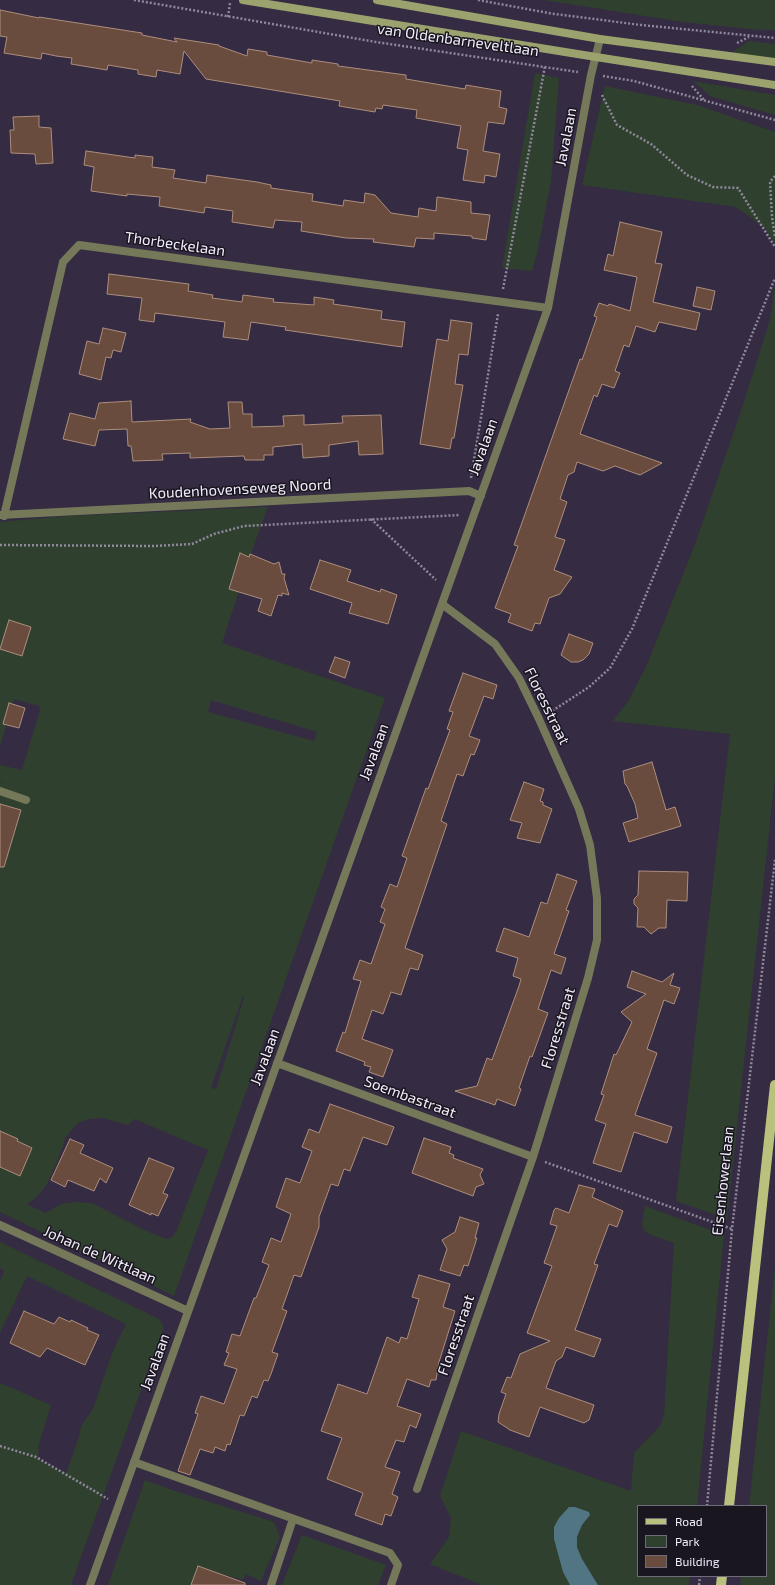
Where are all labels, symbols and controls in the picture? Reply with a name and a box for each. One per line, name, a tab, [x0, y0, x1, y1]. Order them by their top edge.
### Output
street label: van Oldenbarneveltlaan	[376, 20, 540, 60]
street label: Javalaan	[552, 106, 580, 168]
street label: Thorbeckelaan	[124, 228, 226, 260]
street label: Javalaan	[464, 416, 502, 478]
street label: Koudenhovenseweg Noord	[148, 475, 332, 503]
street label: Floresstraat	[520, 664, 574, 748]
street label: Javalaan	[355, 721, 393, 783]
street label: Floresstraat	[537, 985, 579, 1071]
street label: Javalaan	[246, 1026, 284, 1088]
street label: Soembastraat	[362, 1072, 458, 1122]
street label: Eisenhowerlaan	[708, 1125, 738, 1237]
street label: Johan de Wittlaan	[41, 1222, 159, 1288]
street label: Floresstraat	[434, 1292, 478, 1378]
street label: Javalaan	[136, 1331, 174, 1393]
legend	[637, 1505, 767, 1577]
text: Road	[675, 1514, 703, 1528]
text: Park	[675, 1534, 700, 1548]
text: Building	[675, 1554, 719, 1568]

